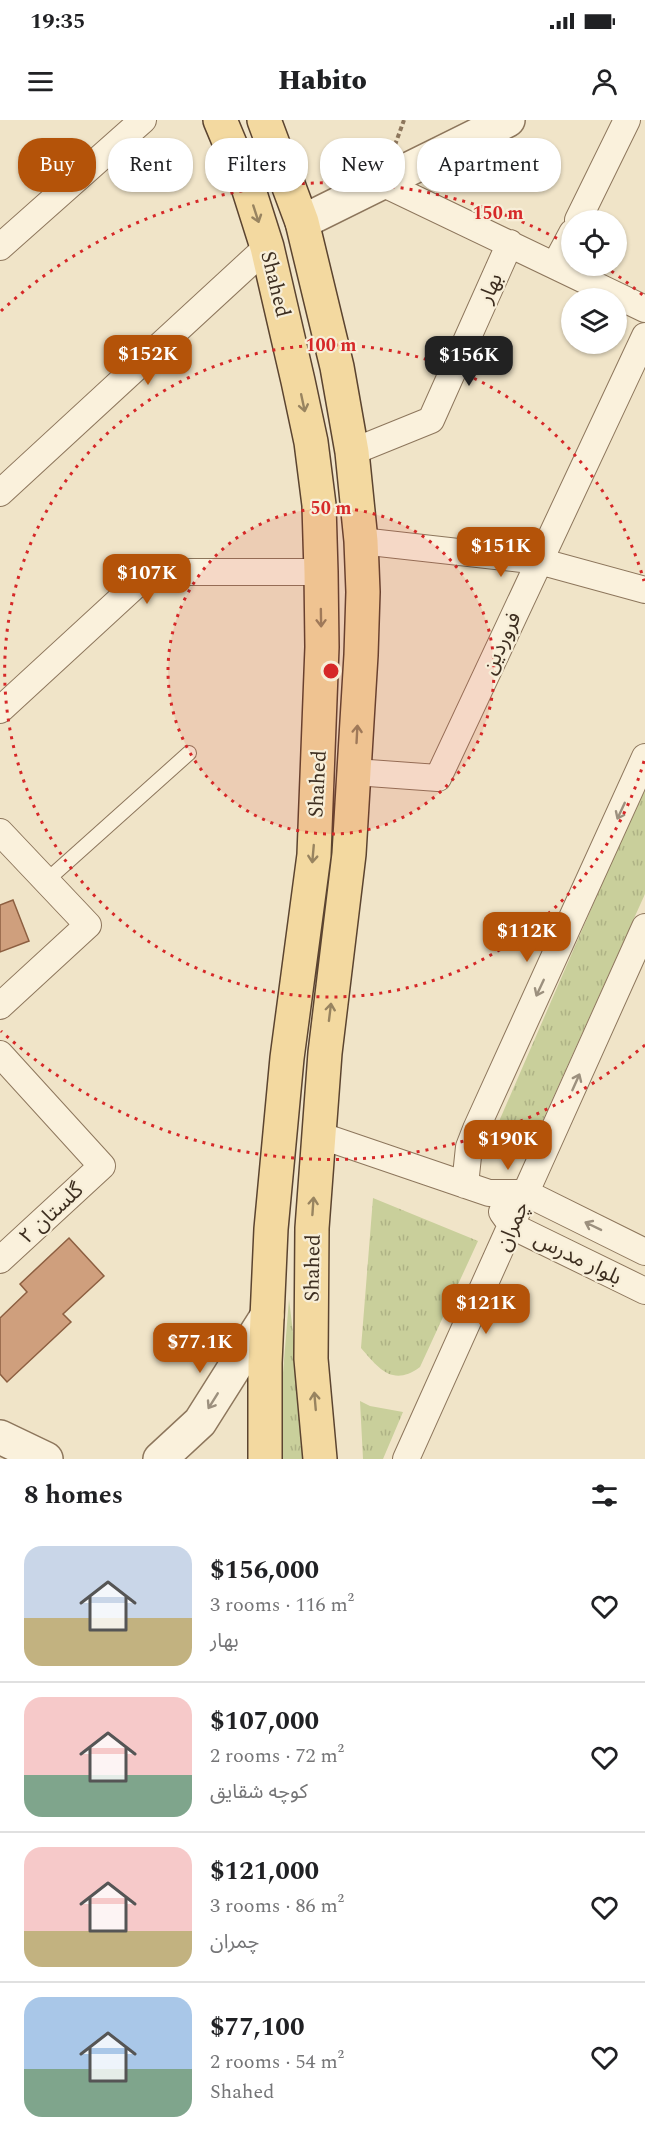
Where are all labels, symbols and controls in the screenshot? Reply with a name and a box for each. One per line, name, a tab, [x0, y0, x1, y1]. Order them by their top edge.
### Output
text: 19:35	[30, 5, 85, 38]
text: Habito	[278, 60, 367, 102]
icon: menu	[24, 65, 57, 98]
icon: person	[588, 65, 621, 98]
chip: Buy	[18, 138, 96, 192]
chip: Rent	[108, 138, 193, 192]
chip: Filters	[205, 138, 308, 192]
chip: New	[320, 138, 405, 192]
chip: Apartment	[417, 138, 561, 192]
text: 150 m	[472, 200, 524, 227]
one-way arrow	[251, 204, 262, 223]
map controls	[561, 210, 627, 354]
button: locate	[561, 210, 627, 276]
street label: Shahed	[251, 248, 299, 321]
street label: بهار	[470, 268, 512, 310]
button: layers	[561, 288, 627, 354]
text: 100 m	[305, 332, 357, 359]
pin: $152K	[106, 335, 190, 386]
pin: $156K	[427, 336, 511, 387]
text: $152K	[118, 339, 178, 369]
text: $156K	[439, 340, 499, 370]
one-way arrow	[298, 393, 309, 412]
text: 50 m	[311, 495, 351, 522]
pin: $151K	[459, 527, 543, 578]
text: $151K	[471, 531, 531, 561]
pin: $107K	[105, 554, 189, 605]
text: $107K	[117, 558, 177, 588]
one-way arrow	[316, 607, 327, 627]
street label: فروردین	[474, 607, 530, 680]
centre of rings	[321, 661, 341, 681]
one-way arrow	[352, 725, 363, 745]
street label: Shahed	[300, 749, 336, 819]
one-way arrow	[614, 801, 626, 819]
one-way arrow	[307, 844, 318, 864]
pin: $112K	[485, 912, 569, 963]
text: $112K	[497, 916, 557, 946]
one-way arrow	[533, 979, 545, 997]
one-way arrow	[325, 1002, 336, 1022]
one-way arrow	[571, 1074, 582, 1092]
pin: $190K	[466, 1120, 550, 1171]
text: $190K	[478, 1124, 538, 1154]
street label: گلستان ۲	[12, 1175, 92, 1252]
street label: چمران	[488, 1196, 538, 1257]
one-way arrow	[308, 1197, 319, 1217]
one-way arrow	[584, 1219, 602, 1231]
street label: بلوار مدرس	[528, 1224, 627, 1294]
street label: Shahed	[296, 1234, 330, 1302]
pin: $121K	[444, 1284, 528, 1335]
text: $121K	[456, 1288, 516, 1318]
pin: $77.1K	[151, 1323, 249, 1374]
text: $77.1K	[167, 1327, 233, 1357]
one-way arrow	[309, 1391, 320, 1411]
one-way arrow	[207, 1392, 220, 1409]
text: 8 homes	[24, 1475, 123, 1515]
icon: filters	[588, 1479, 621, 1512]
text: $156,000	[210, 1550, 319, 1590]
icon: home	[72, 1570, 144, 1642]
text: 3 rooms · 116 m²	[210, 1590, 354, 1620]
icon: heart	[588, 1590, 621, 1623]
text: بهار	[210, 1626, 239, 1656]
text: $107,000	[210, 1701, 319, 1741]
icon: home	[72, 1721, 144, 1793]
text: 2 rooms · 72 m²	[210, 1741, 344, 1771]
icon: heart	[588, 1741, 621, 1774]
text: کوچه شقایق	[210, 1777, 308, 1807]
text: $121,000	[210, 1851, 319, 1891]
icon: home	[72, 1871, 144, 1943]
text: 3 rooms · 86 m²	[210, 1891, 344, 1921]
icon: heart	[588, 1891, 621, 1924]
text: چمران	[210, 1927, 259, 1957]
text: $77,100	[210, 2007, 304, 2047]
icon: home	[72, 2021, 144, 2093]
icon: heart	[588, 2041, 621, 2074]
text: 2 rooms · 54 m²	[210, 2047, 344, 2077]
text: Shahed	[210, 2077, 274, 2107]

